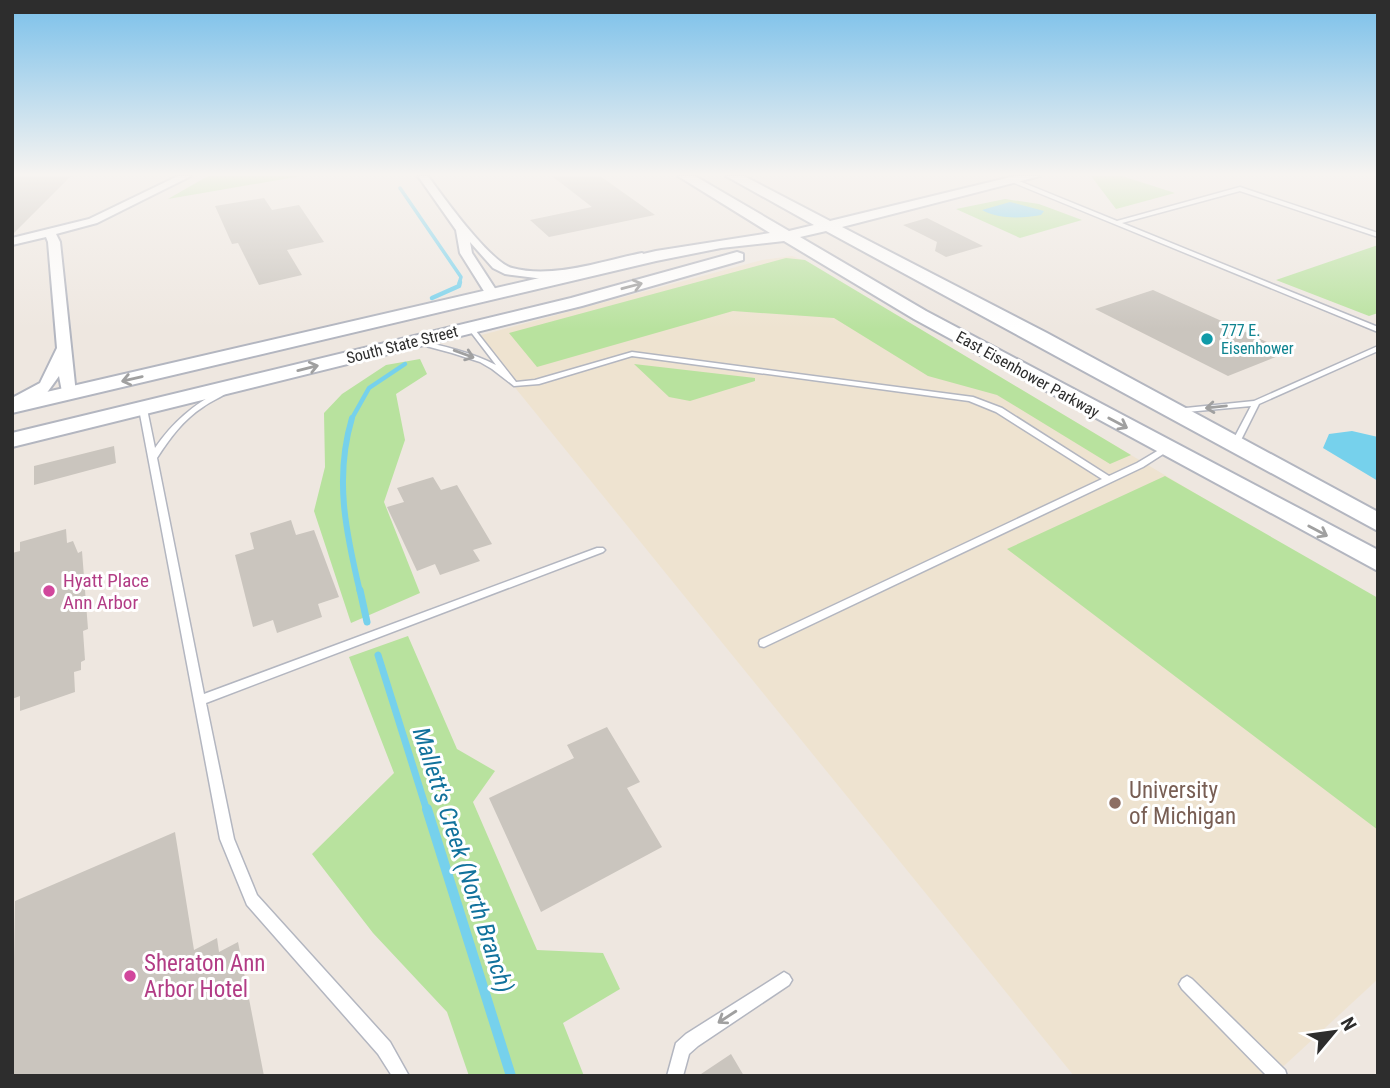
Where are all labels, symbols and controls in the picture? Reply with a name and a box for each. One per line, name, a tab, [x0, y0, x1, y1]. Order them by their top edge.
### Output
one-way arrow	[620, 279, 643, 292]
street label: South State Street	[344, 321, 460, 368]
place label: 777 E. Eisenhower	[1221, 321, 1294, 358]
street label: East Eisenhower Parkway	[953, 327, 1103, 422]
marker: 777 E. Eisenhower	[1199, 331, 1215, 347]
one-way arrow	[453, 349, 474, 362]
one-way arrow	[296, 361, 318, 374]
one-way arrow	[121, 373, 144, 386]
one-way arrow	[1205, 400, 1228, 413]
one-way arrow	[1107, 417, 1128, 430]
one-way arrow	[1308, 524, 1328, 538]
place label: Hyatt Place Ann Arbor	[63, 569, 149, 614]
marker: Hyatt Place Ann Arbor	[41, 583, 57, 599]
water label: Mallett's Creek (North Branch)	[407, 724, 519, 996]
place label: University of Michigan	[1129, 777, 1236, 830]
marker: University of Michigan	[1107, 795, 1123, 811]
place label: Sheraton Ann Arbor Hotel	[144, 950, 265, 1003]
marker: Sheraton Ann Arbor Hotel	[122, 968, 138, 984]
north arrow	[1299, 997, 1369, 1067]
one-way arrow	[717, 1010, 737, 1024]
text: N	[1336, 1013, 1361, 1035]

